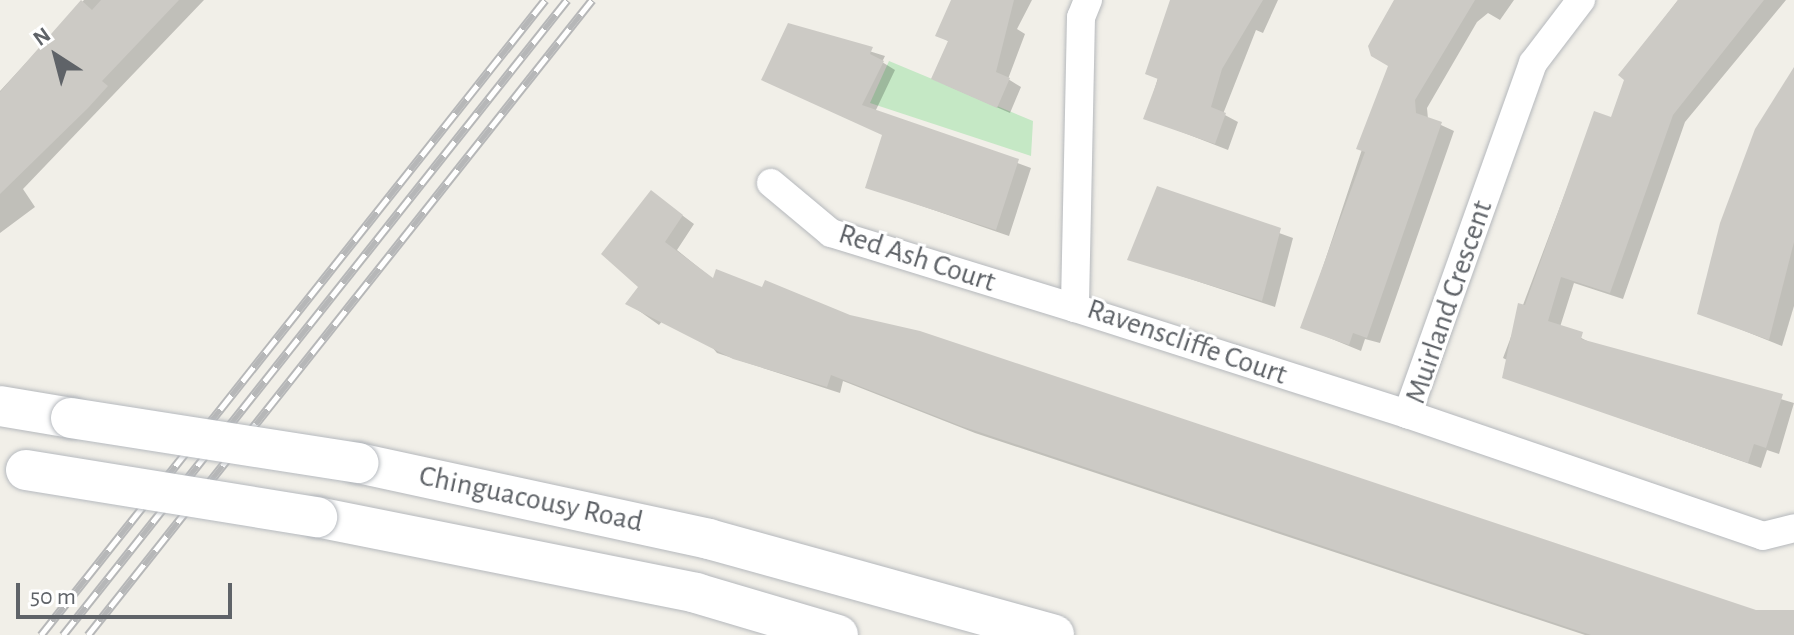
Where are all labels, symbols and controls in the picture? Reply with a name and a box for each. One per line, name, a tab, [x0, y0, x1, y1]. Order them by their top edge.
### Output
north arrow	[16, 16, 96, 96]
text: N	[29, 23, 55, 50]
street label: Muirland Crescent	[1397, 196, 1501, 408]
street label: Red Ash Court	[834, 216, 1000, 300]
street label: Ravenscliffe Court	[1082, 291, 1292, 393]
street label: Chinguacousy Road	[416, 458, 646, 540]
scale bar	[20, 567, 236, 617]
text: 50 m	[30, 585, 76, 609]

